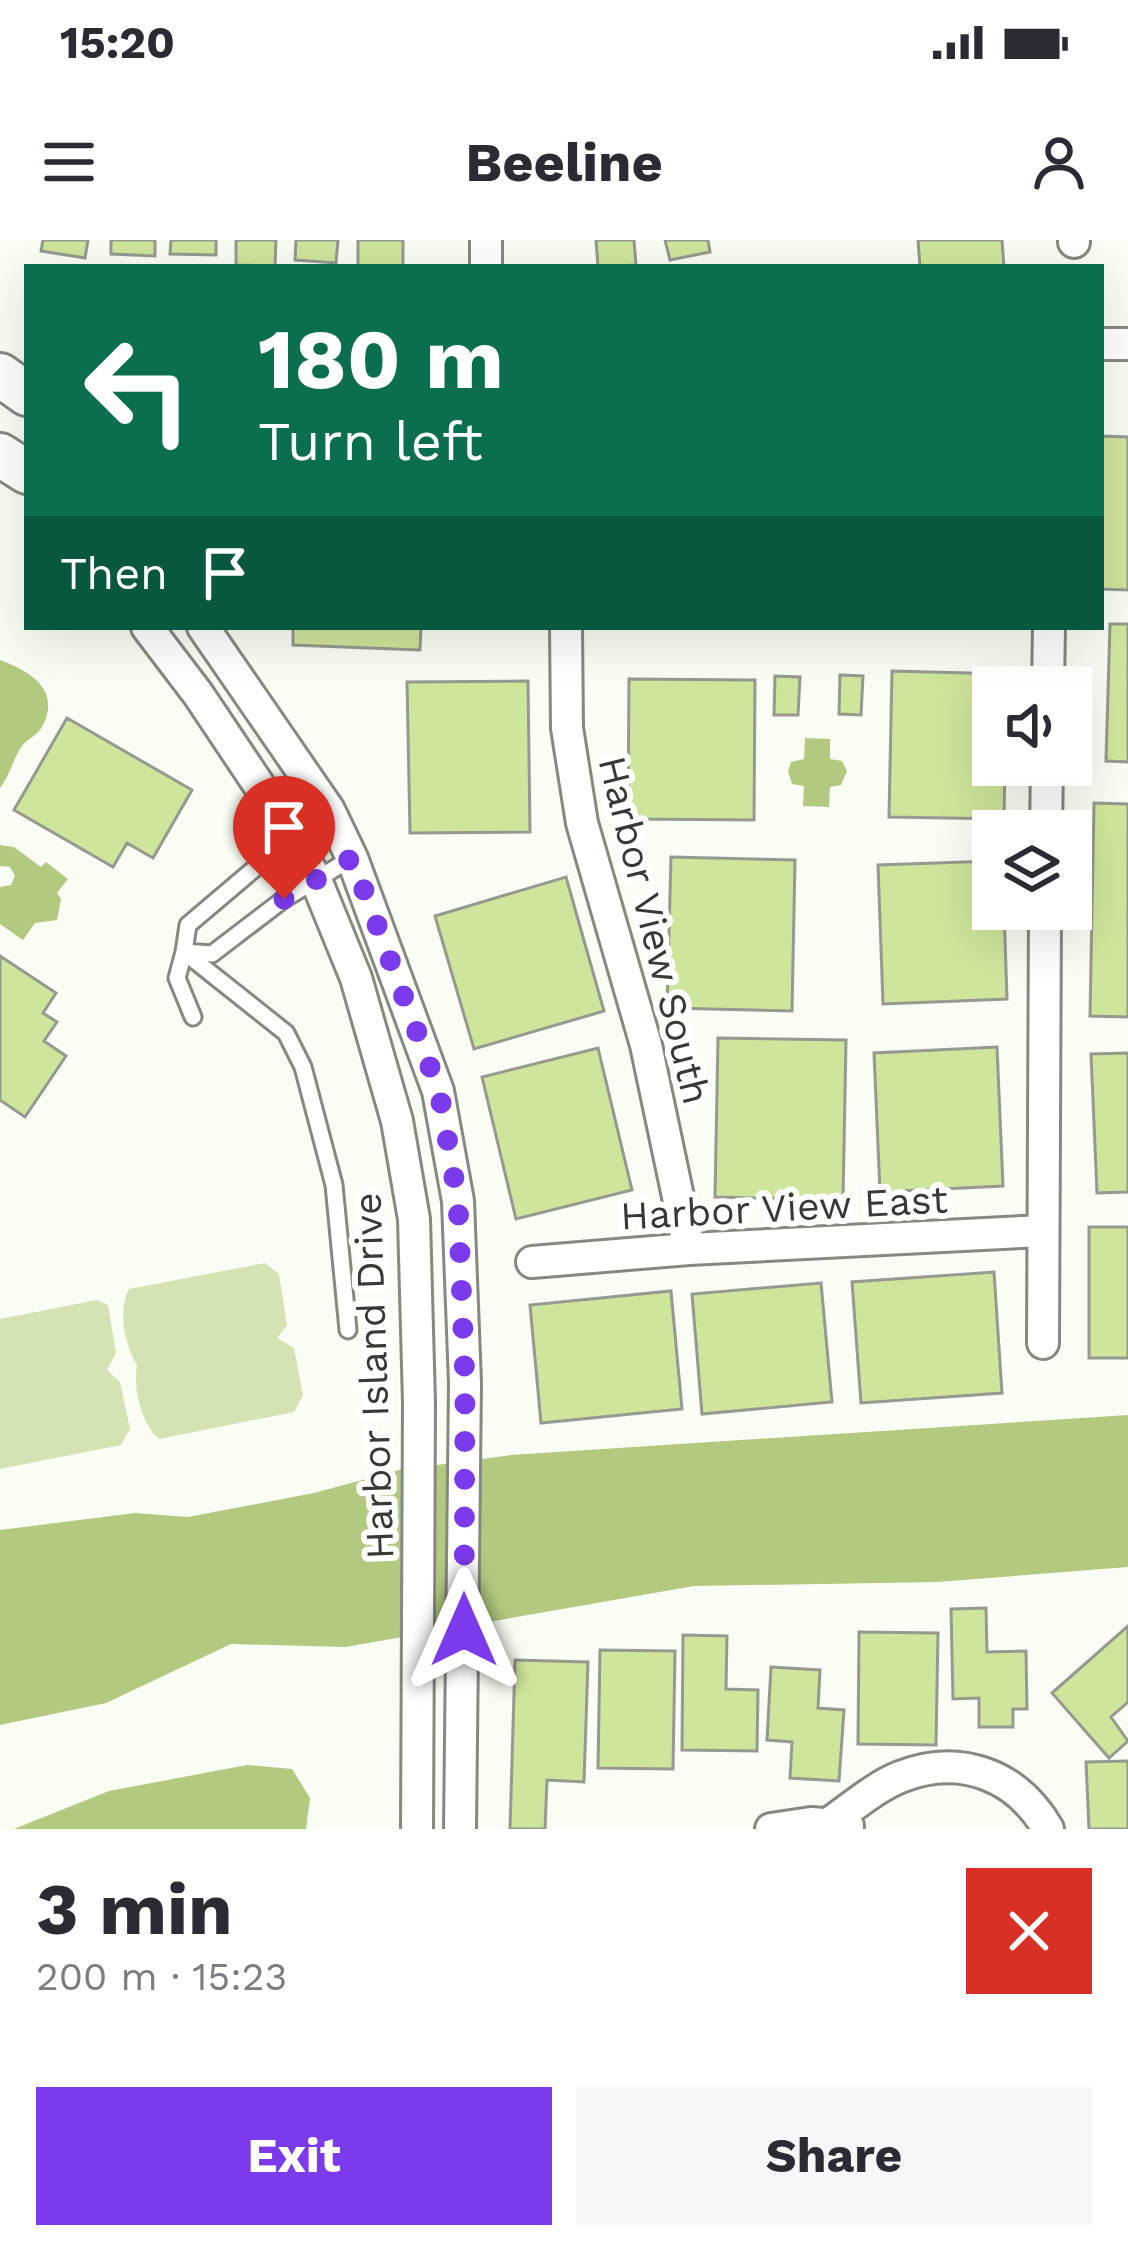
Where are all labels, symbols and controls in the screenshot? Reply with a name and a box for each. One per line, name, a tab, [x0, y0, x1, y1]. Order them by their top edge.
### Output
text: 15:20	[60, 16, 175, 69]
icon: menu	[36, 129, 102, 195]
icon: person	[1026, 129, 1092, 195]
text: Beeline	[465, 131, 663, 194]
text: 180 m	[258, 310, 504, 408]
icon: left	[60, 312, 216, 468]
text: Turn left	[258, 410, 483, 473]
icon: arrive	[192, 540, 258, 606]
text: Then	[60, 547, 168, 600]
map controls	[972, 666, 1092, 930]
button: sound	[972, 666, 1092, 786]
street label: Harbor View South	[590, 752, 720, 1109]
pin	[233, 776, 335, 899]
icon: arrive	[251, 794, 317, 860]
button: layers	[972, 810, 1092, 930]
street label: Harbor View East	[619, 1176, 949, 1239]
street label: Harbor Island Drive	[345, 1192, 402, 1560]
position arrow	[401, 1567, 527, 1693]
text: 3 min	[36, 1867, 233, 1951]
button: close	[966, 1868, 1092, 1994]
text: 200 m · 15:23	[36, 1954, 287, 1999]
button: Exit	[36, 2087, 552, 2225]
button: Share	[576, 2087, 1092, 2225]

